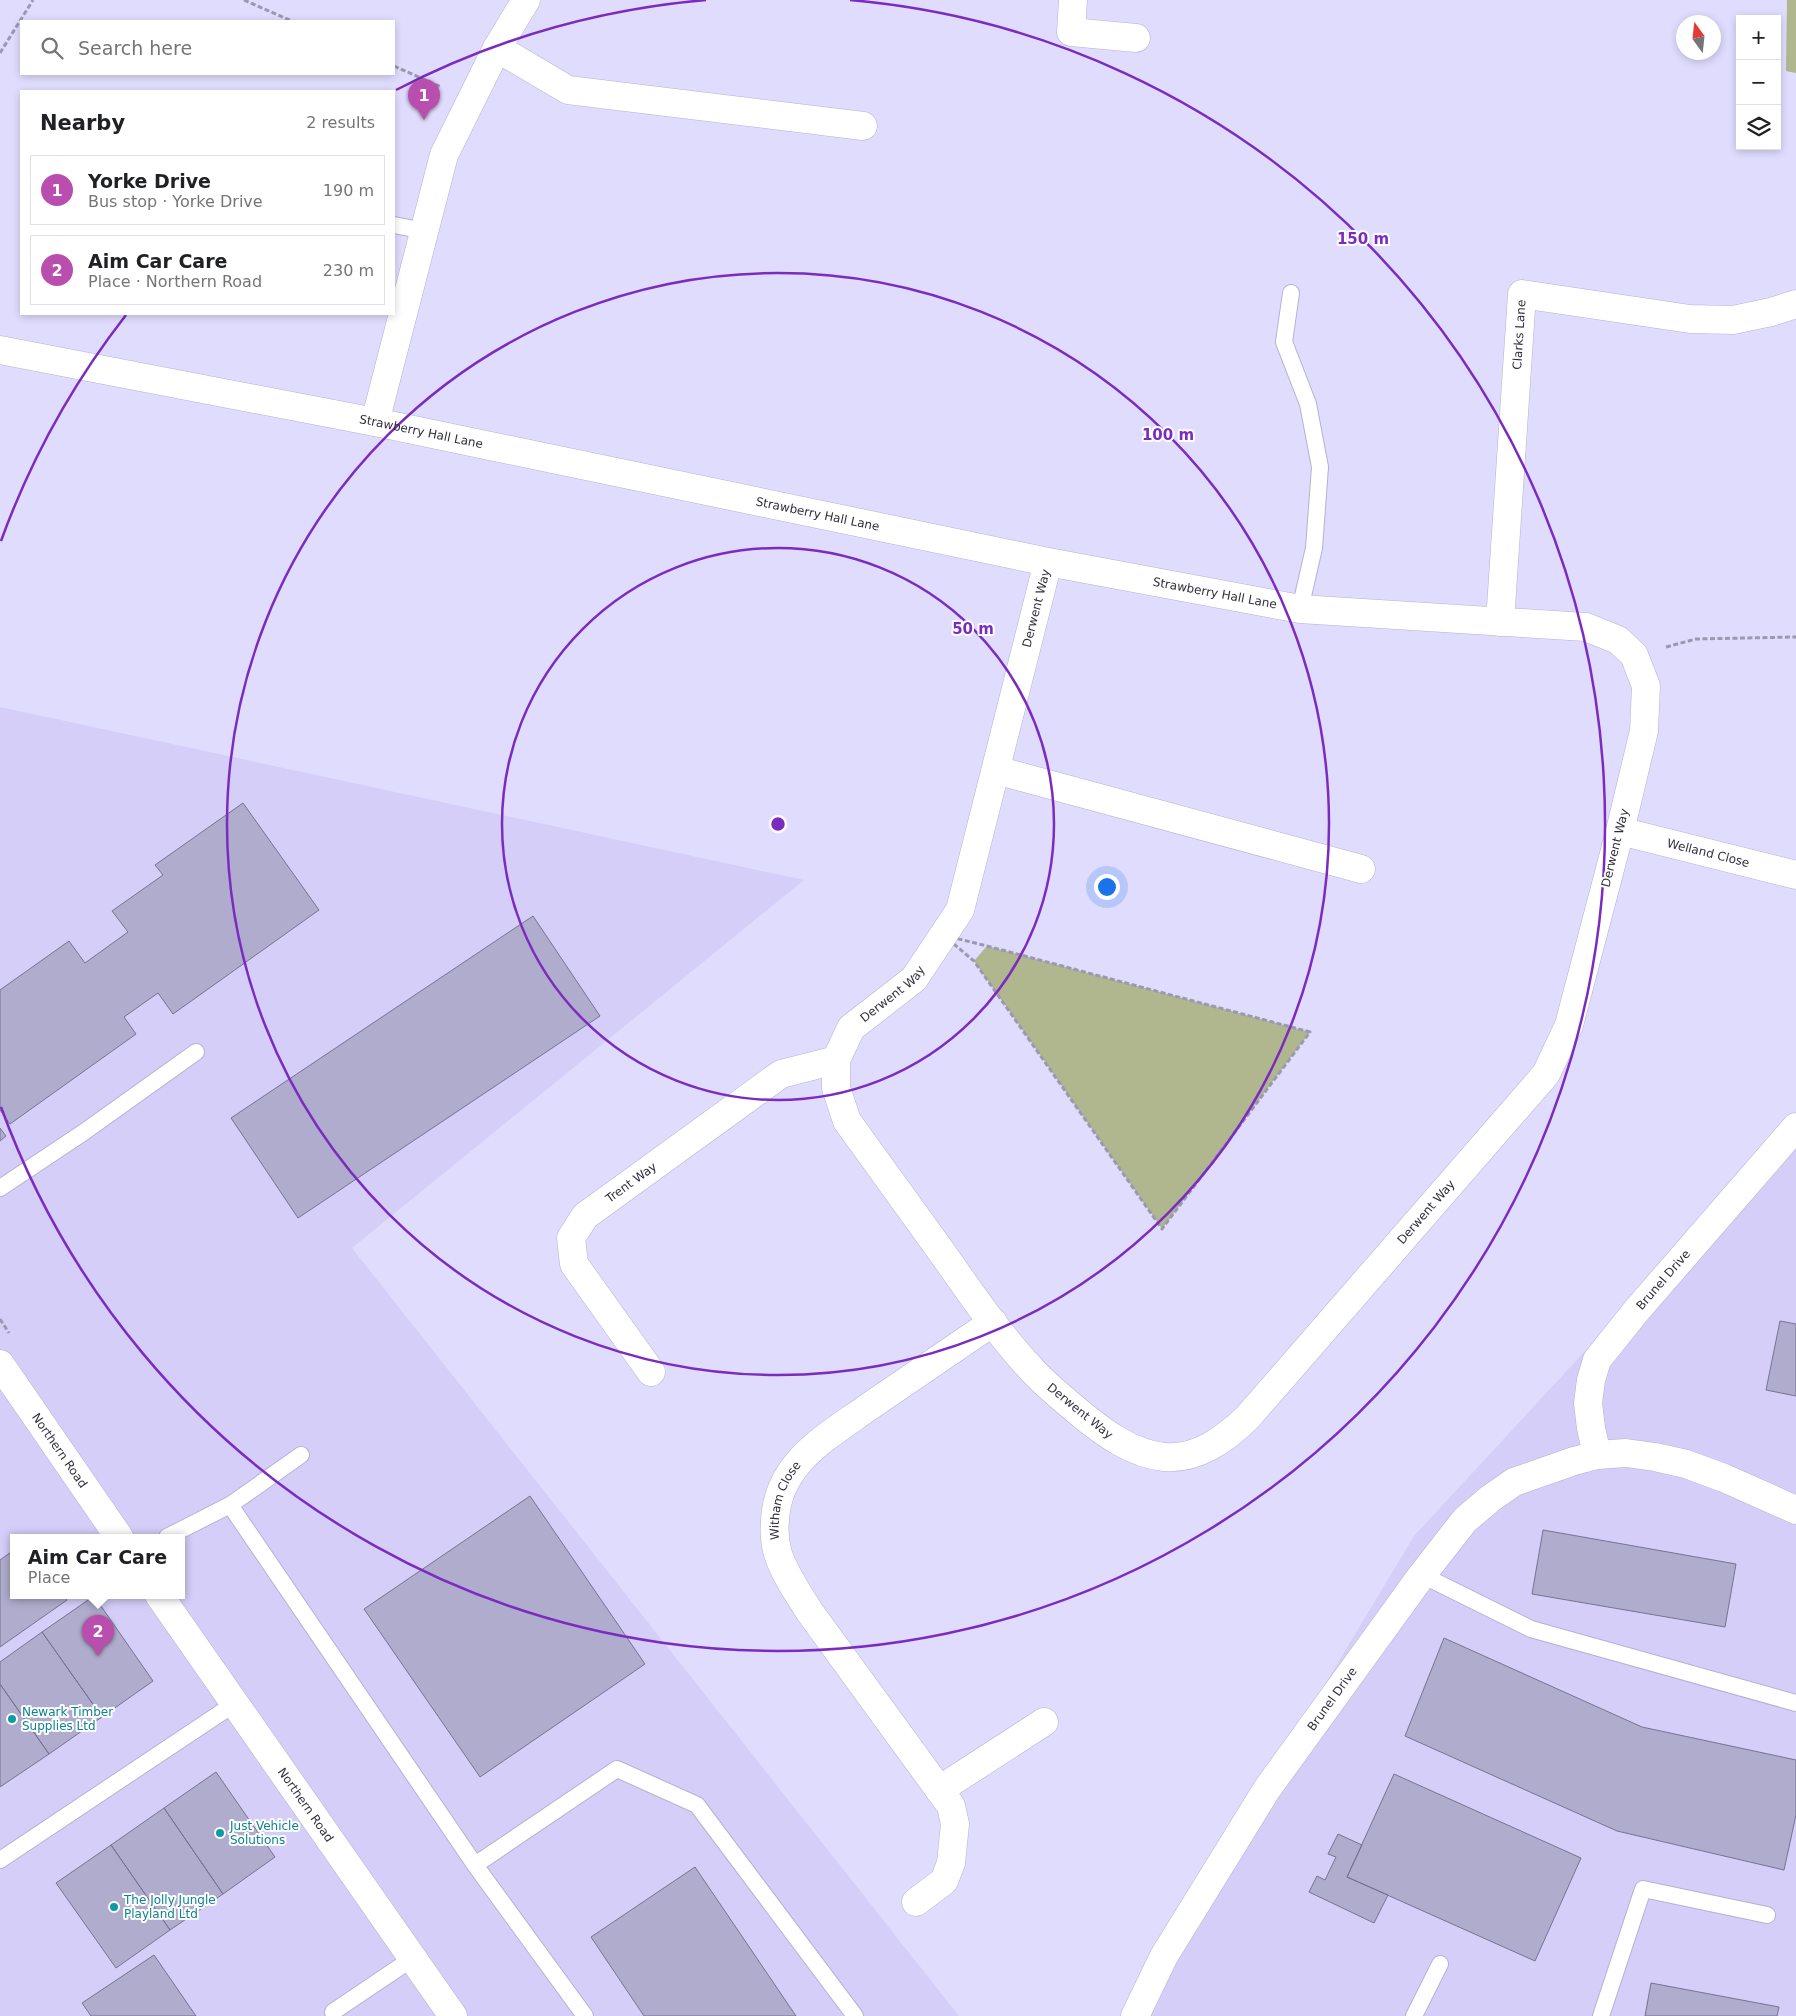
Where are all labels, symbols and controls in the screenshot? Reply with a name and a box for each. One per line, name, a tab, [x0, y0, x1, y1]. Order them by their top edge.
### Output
north arrow	[1676, 15, 1721, 60]
map controls	[1736, 15, 1781, 150]
button: +	[1736, 15, 1781, 60]
search box	[20, 20, 395, 75]
icon: search	[38, 34, 66, 62]
text: Search here	[78, 37, 192, 59]
button: −	[1736, 60, 1781, 105]
pin: 1	[408, 79, 440, 120]
button: layers	[1736, 105, 1781, 150]
text: Nearby	[40, 111, 125, 135]
text: 2 results	[306, 113, 375, 132]
text: Yorke Drive	[88, 170, 211, 192]
text: 1	[51, 181, 63, 200]
text: 190 m	[323, 181, 374, 200]
text: Bus stop · Yorke Drive	[88, 192, 263, 211]
text: 150 m	[1337, 230, 1389, 248]
text: Aim Car Care	[88, 250, 227, 272]
text: 2	[51, 261, 63, 280]
text: 230 m	[323, 261, 374, 280]
text: Place · Northern Road	[88, 272, 262, 291]
street label: Clarks Lane	[1510, 299, 1529, 370]
street label: Strawberry Hall Lane	[358, 412, 484, 451]
text: 100 m	[1142, 426, 1194, 444]
street label: Strawberry Hall Lane	[755, 494, 881, 534]
street label: Derwent Way	[1020, 568, 1053, 649]
street label: Strawberry Hall Lane	[1152, 575, 1278, 612]
text: 50 m	[952, 620, 994, 638]
street label: Derwent Way	[1598, 807, 1632, 889]
centre of rings	[769, 815, 787, 833]
street label: Welland Close	[1666, 836, 1751, 870]
your location	[1094, 874, 1120, 900]
street label: Derwent Way	[858, 963, 928, 1025]
street label: Trent Way	[602, 1159, 659, 1206]
street label: Derwent Way	[1394, 1177, 1458, 1247]
street label: Brunel Drive	[1633, 1247, 1693, 1313]
street label: Derwent Way	[1044, 1380, 1116, 1442]
street label: Northern Road	[29, 1411, 90, 1490]
street label: Witham Close	[767, 1458, 804, 1540]
popup	[10, 1534, 185, 1599]
text: Aim Car Care	[28, 1546, 167, 1568]
text: Place	[28, 1568, 70, 1587]
pin: 2	[82, 1615, 114, 1656]
street label: Brunel Drive	[1305, 1665, 1360, 1733]
place label: Newark Timber Supplies Ltd	[22, 1705, 113, 1733]
marker: Newark Timber Supplies Ltd	[6, 1713, 18, 1725]
street label: Northern Road	[275, 1765, 336, 1845]
place label: Just Vehicle Solutions	[229, 1819, 299, 1847]
marker: Just Vehicle Solutions	[214, 1827, 226, 1839]
place label: The Jolly Jungle Playland Ltd	[123, 1893, 216, 1921]
marker: The Jolly Jungle Playland Ltd	[108, 1901, 120, 1913]

